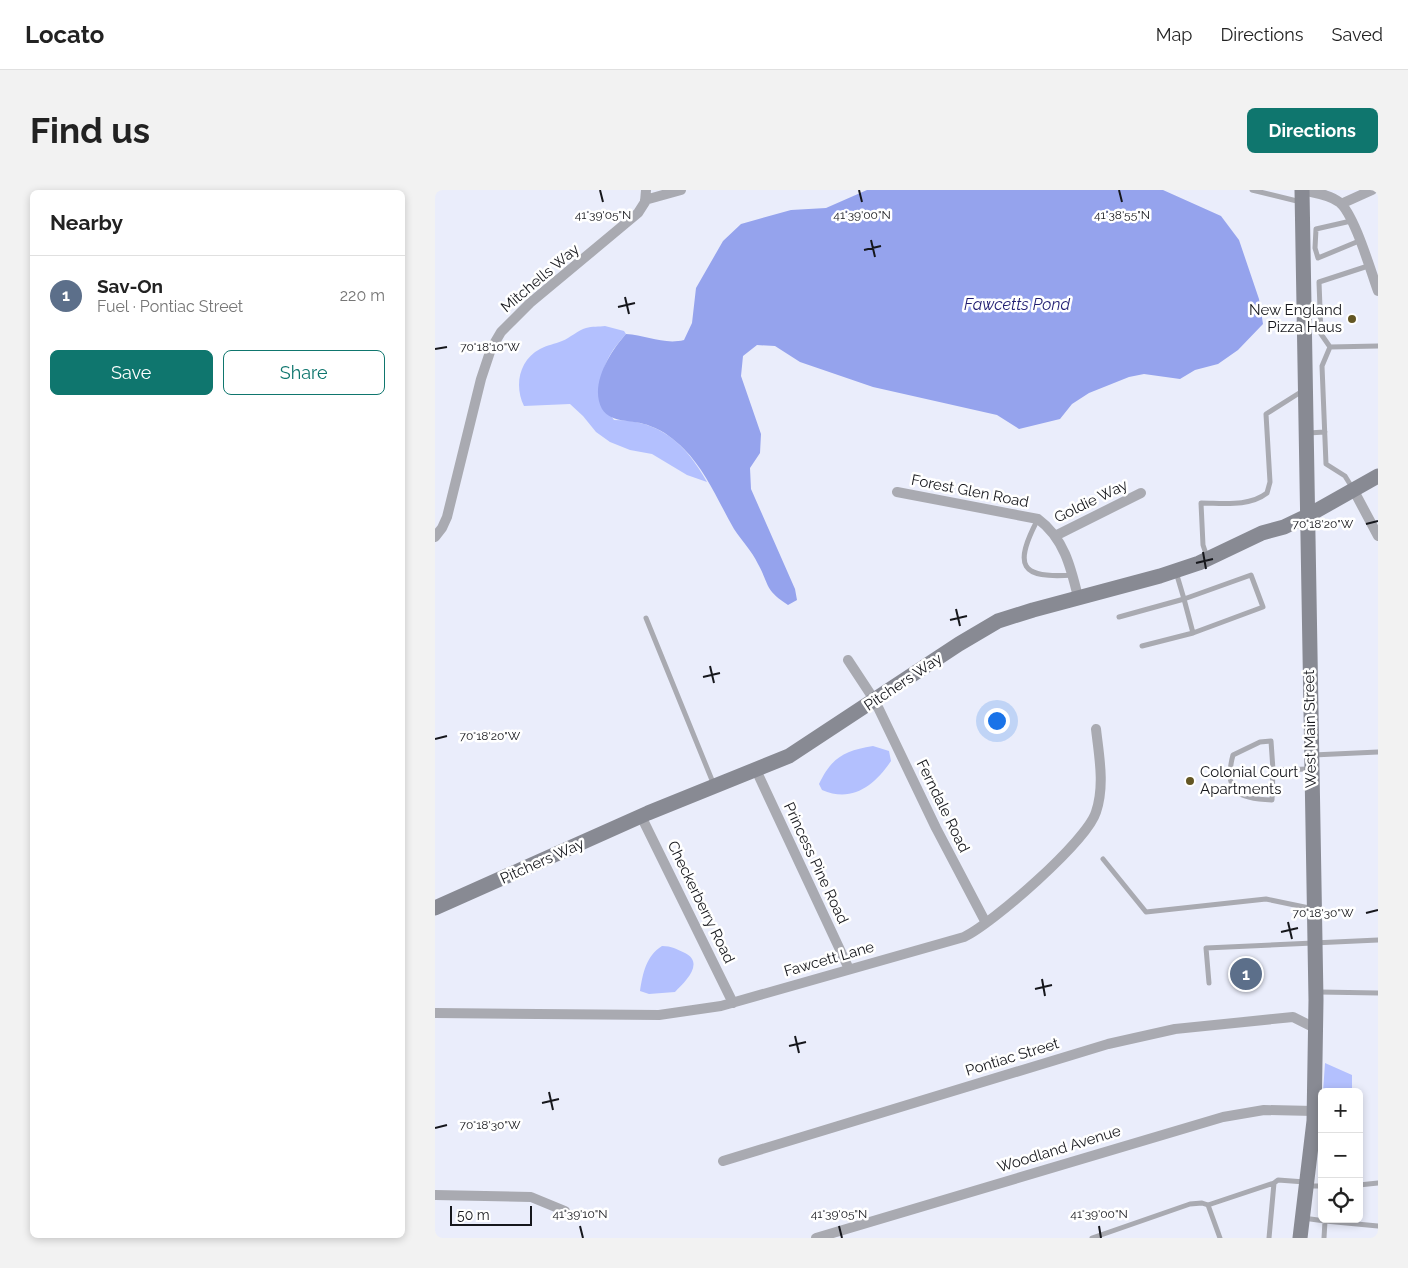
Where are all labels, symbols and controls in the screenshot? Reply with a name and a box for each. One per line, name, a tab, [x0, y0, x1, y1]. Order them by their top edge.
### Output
text: Locato	[25, 20, 104, 49]
text: Map	[1156, 24, 1192, 45]
text: Directions	[1220, 24, 1304, 45]
text: Saved	[1332, 24, 1383, 45]
button: Directions	[1247, 108, 1378, 153]
text: Find us	[30, 110, 150, 151]
text: 41°39'05"N	[575, 208, 631, 222]
text: 41°39'00"N	[833, 208, 891, 222]
text: 41°38'55"N	[1094, 208, 1150, 222]
text: Nearby	[50, 210, 123, 235]
street label: Mitchells Way	[497, 240, 583, 316]
text: Sav-On	[97, 275, 163, 297]
text: 1	[62, 286, 70, 305]
text: 220 m	[340, 286, 385, 305]
water label: Fawcetts Pond	[964, 295, 1070, 314]
text: Fuel · Pontiac Street	[97, 297, 243, 316]
place label: New England Pizza Haus	[1249, 301, 1342, 336]
marker: New England Pizza Haus	[1346, 313, 1358, 325]
text: 70°18'10"W	[460, 340, 520, 354]
button: Save	[50, 350, 213, 395]
button: Share	[223, 350, 385, 395]
street label: Forest Glen Road	[910, 471, 1030, 511]
street label: Goldie Way	[1051, 476, 1131, 526]
text: 70°18'20"W	[1293, 517, 1354, 531]
street label: Pitchers Way	[861, 649, 945, 715]
street label: West Main Street	[1300, 670, 1320, 788]
your location	[984, 708, 1010, 734]
text: 70°18'20"W	[460, 729, 521, 743]
street label: Ferndale Road	[913, 757, 973, 855]
place label: Colonial Court Apartments	[1200, 763, 1298, 798]
marker: Colonial Court Apartments	[1184, 775, 1196, 787]
street label: Princess Pine Road	[780, 799, 852, 927]
street label: Pitchers Way	[497, 834, 587, 888]
street label: Checkerberry Road	[664, 838, 738, 966]
text: 70°18'30"W	[1293, 906, 1354, 920]
street label: Fawcett Lane	[782, 937, 876, 980]
pin: 1	[1230, 955, 1262, 993]
street label: Pontiac Street	[963, 1034, 1061, 1080]
map controls	[1318, 1088, 1363, 1223]
button: +	[1318, 1088, 1363, 1133]
text: 70°18'30"W	[460, 1118, 521, 1132]
street label: Woodland Avenue	[995, 1122, 1123, 1176]
button: −	[1318, 1133, 1363, 1178]
button: locate	[1318, 1178, 1363, 1223]
scale bar	[450, 1203, 533, 1226]
text: 50 m	[457, 1207, 490, 1223]
text: 41°39'10"N	[552, 1207, 608, 1221]
text: 41°39'05"N	[811, 1207, 867, 1221]
text: 41°39'00"N	[1070, 1207, 1128, 1221]

